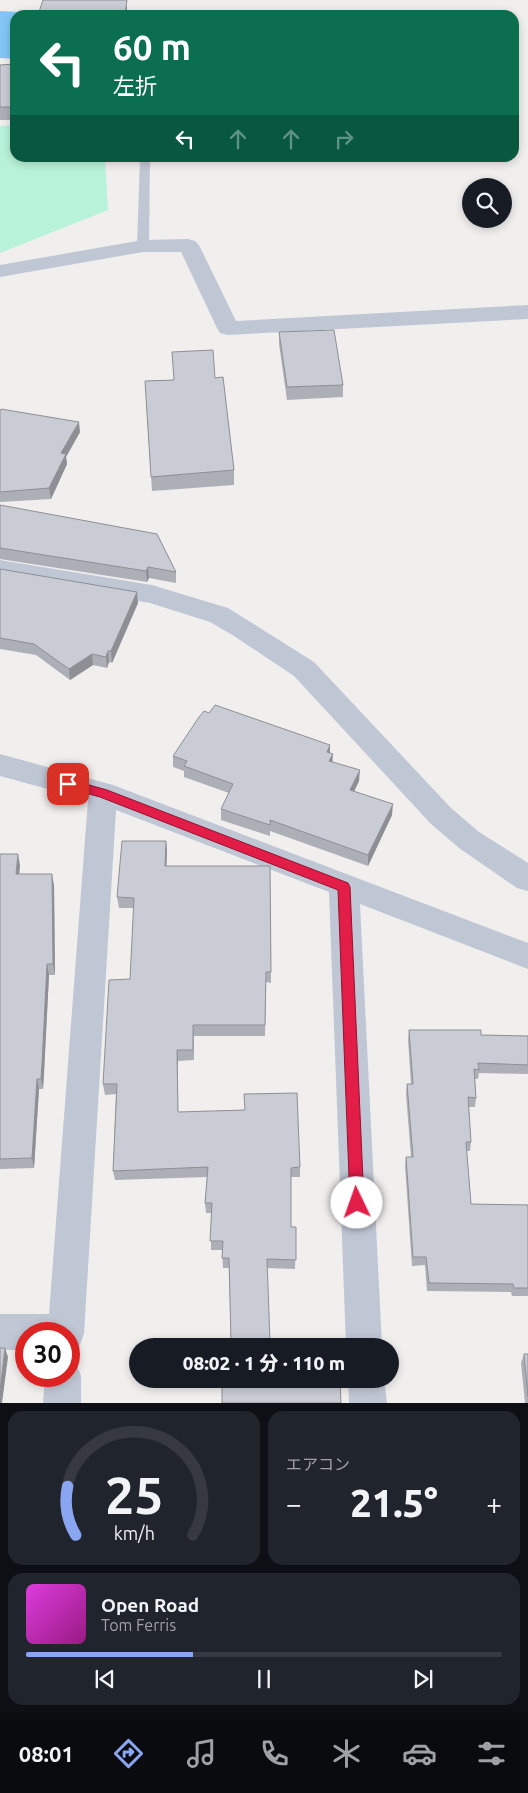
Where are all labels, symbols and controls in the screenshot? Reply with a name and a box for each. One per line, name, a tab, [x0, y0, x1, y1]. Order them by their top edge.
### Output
text: 60 m	[113, 27, 191, 67]
icon: left	[30, 30, 95, 95]
text: 左折	[113, 73, 157, 98]
icon: left	[171, 125, 199, 153]
icon: ahead	[224, 125, 252, 153]
icon: ahead	[277, 125, 305, 153]
icon: right	[330, 125, 358, 153]
map controls	[462, 178, 512, 228]
button: search	[462, 178, 512, 228]
pin	[47, 763, 89, 805]
icon: arrive	[54, 770, 82, 798]
position arrow	[330, 1176, 382, 1228]
speed limit sign: 30	[15, 1322, 80, 1387]
text: 08:02 · 1 分 · 110 m	[183, 1352, 345, 1374]
text: エアコン	[286, 1455, 350, 1473]
text: 25	[105, 1466, 163, 1524]
text: 21.5°	[350, 1482, 438, 1524]
text: −	[286, 1488, 302, 1519]
text: +	[486, 1488, 502, 1519]
text: km/h	[113, 1523, 155, 1543]
text: Open Road	[101, 1594, 199, 1616]
text: Tom Ferris	[101, 1616, 176, 1634]
icon: previous	[91, 1665, 119, 1693]
icon: pause	[250, 1665, 278, 1693]
icon: next	[409, 1665, 437, 1693]
icon: directions	[111, 1736, 146, 1771]
icon: music	[184, 1736, 219, 1771]
icon: phone	[257, 1736, 292, 1771]
icon: climate	[329, 1736, 364, 1771]
icon: car	[402, 1736, 437, 1771]
icon: filters	[474, 1736, 509, 1771]
text: 08:01	[19, 1741, 74, 1766]

